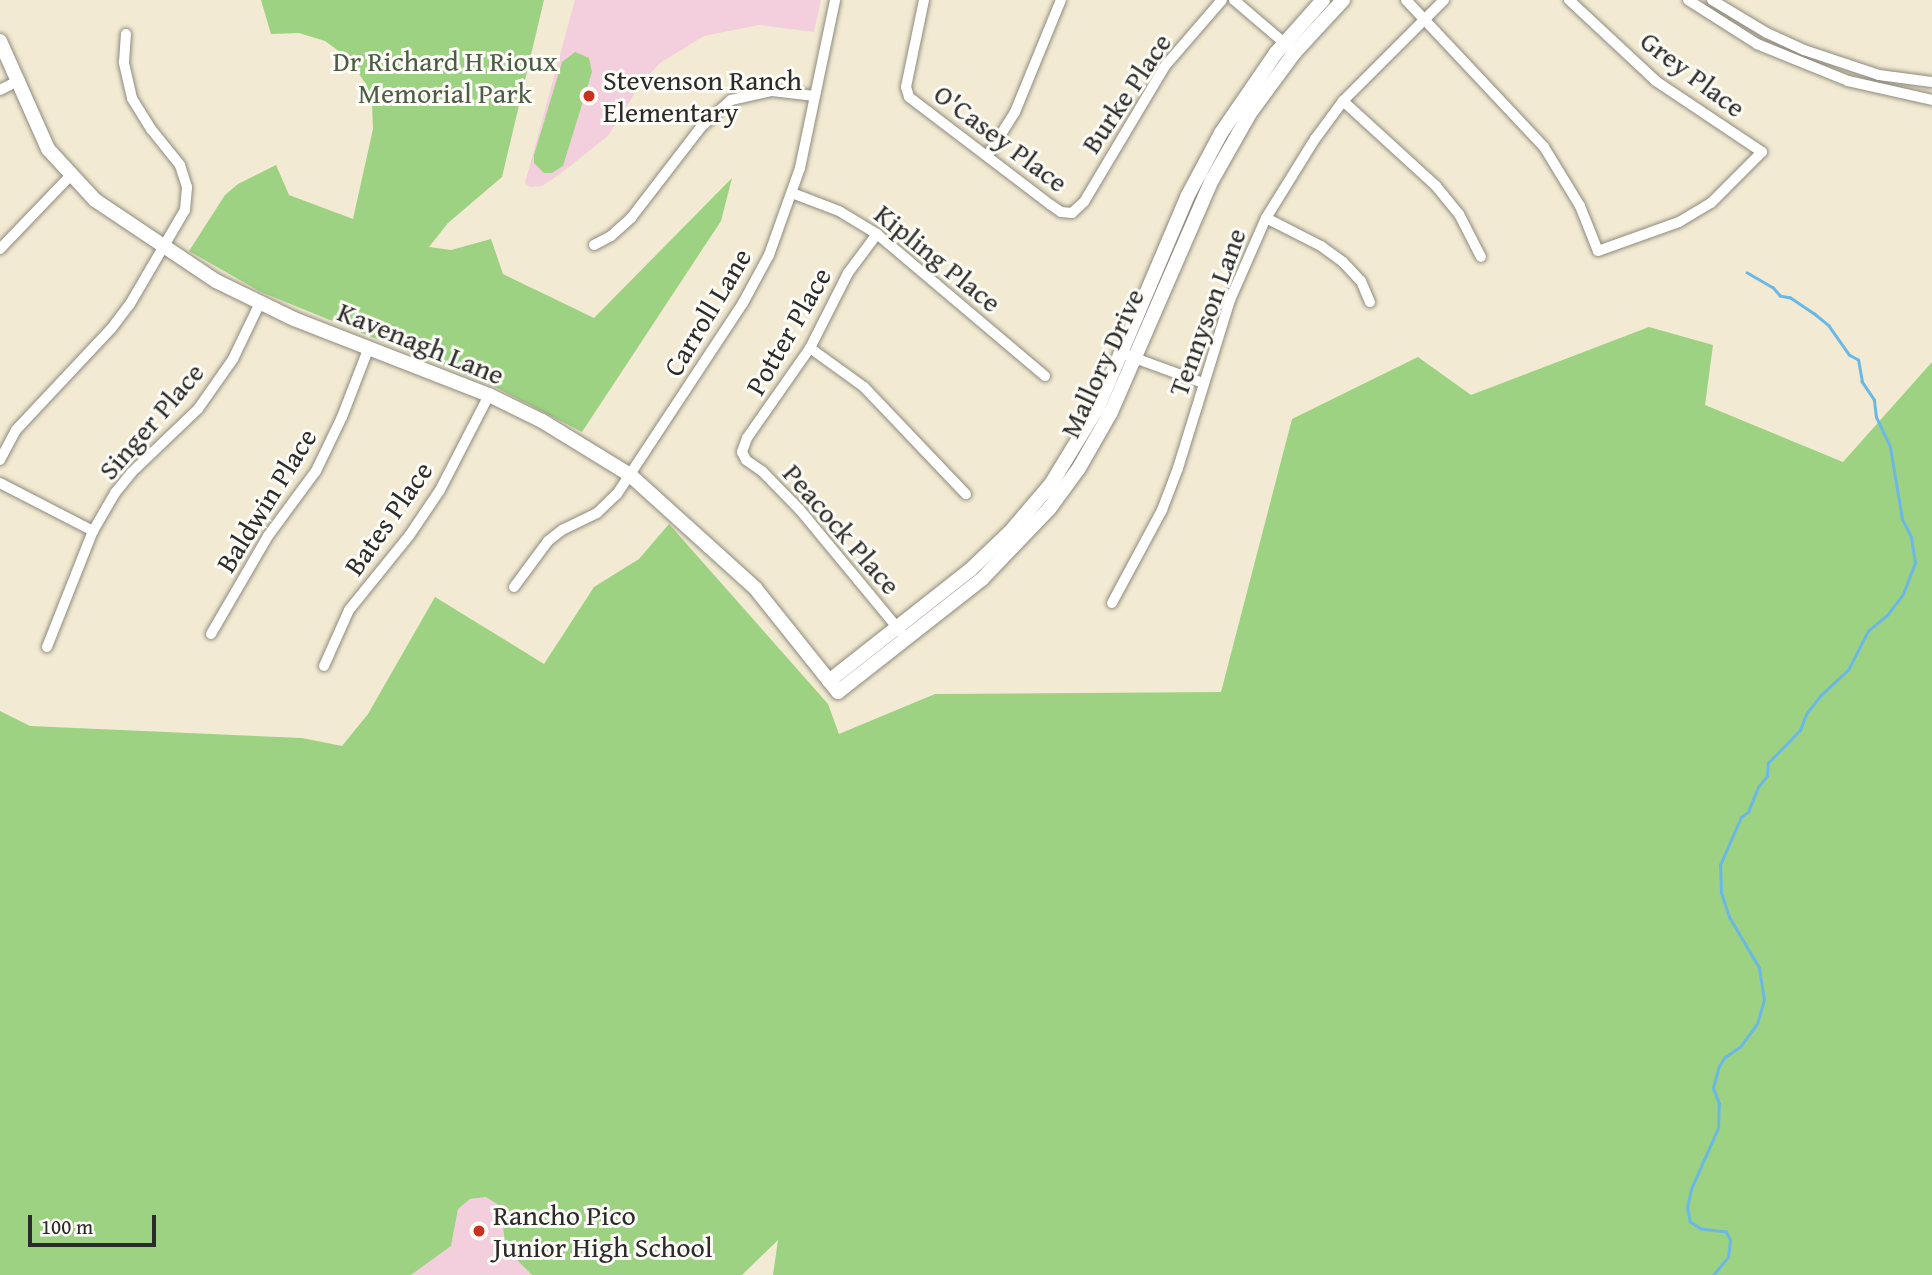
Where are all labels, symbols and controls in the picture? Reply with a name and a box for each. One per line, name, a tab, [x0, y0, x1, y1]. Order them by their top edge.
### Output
street label: Grey Place	[1634, 24, 1752, 124]
street label: Burke Place	[1074, 27, 1178, 159]
park label: Dr Richard H Rioux Memorial Park	[333, 44, 557, 110]
place label: Stevenson Ranch Elementary	[603, 63, 802, 129]
street label: O'Casey Place	[928, 77, 1074, 199]
marker: Stevenson Ranch Elementary	[581, 88, 597, 104]
street label: Kipling Place	[868, 197, 1008, 319]
street label: Tennyson Lane	[1161, 223, 1253, 401]
street label: Carroll Lane	[656, 242, 758, 382]
street label: Potter Place	[738, 261, 838, 401]
street label: Mallory Drive	[1053, 283, 1151, 443]
street label: Kavenagh Lane	[333, 294, 509, 392]
street label: Singer Place	[91, 356, 211, 486]
street label: Baldwin Place	[209, 422, 323, 578]
street label: Bates Place	[337, 455, 439, 581]
street label: Peacock Place	[776, 457, 908, 601]
place label: Rancho Pico Junior High School	[493, 1198, 713, 1264]
scale bar	[32, 1202, 159, 1246]
text: 100 m	[41, 1211, 93, 1242]
marker: Rancho Pico Junior High School	[471, 1223, 487, 1239]

